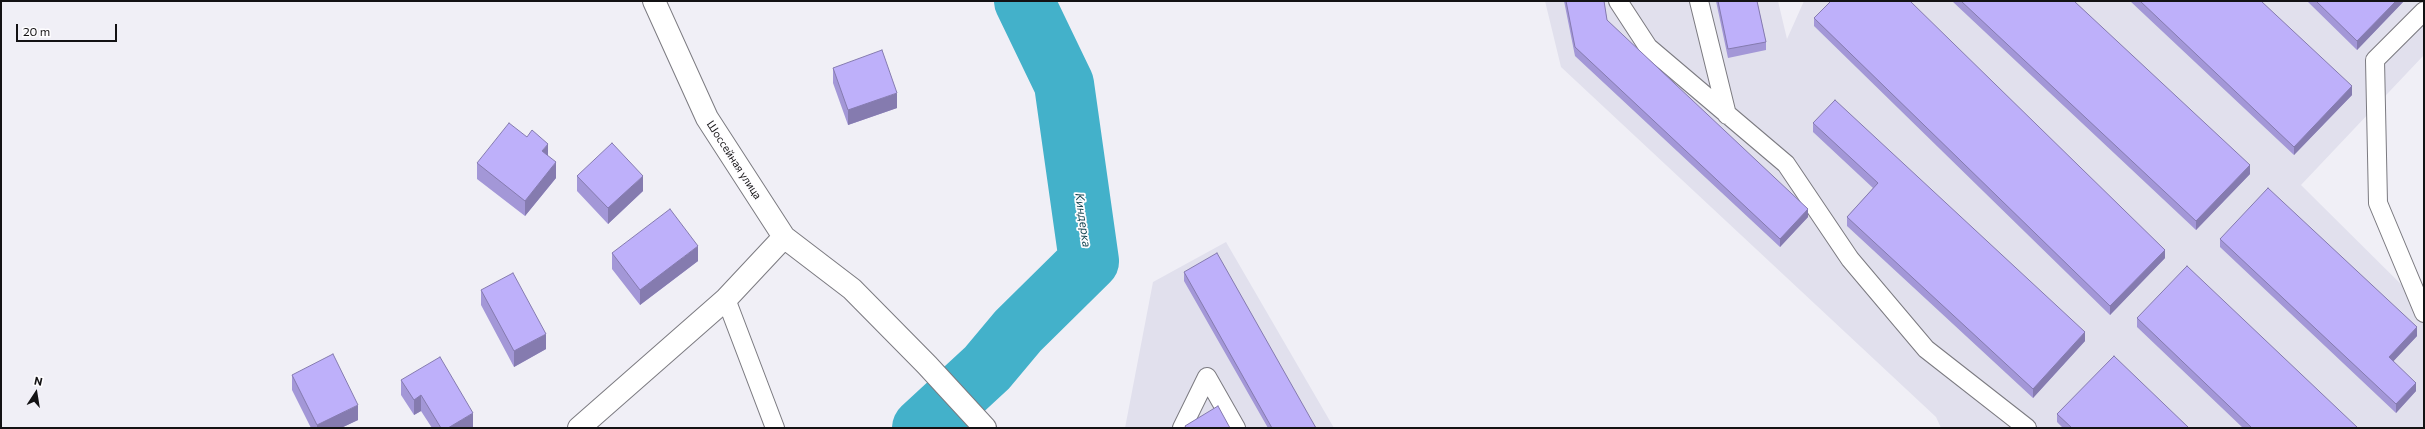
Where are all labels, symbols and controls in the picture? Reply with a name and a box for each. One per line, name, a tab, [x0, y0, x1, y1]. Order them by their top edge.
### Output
scale bar	[18, 16, 119, 42]
text: 20 m	[23, 24, 50, 38]
street label: Шоссейная улица	[704, 118, 764, 202]
water label: Киндерка	[1072, 192, 1094, 248]
north arrow	[16, 373, 56, 413]
text: N	[33, 374, 44, 388]

